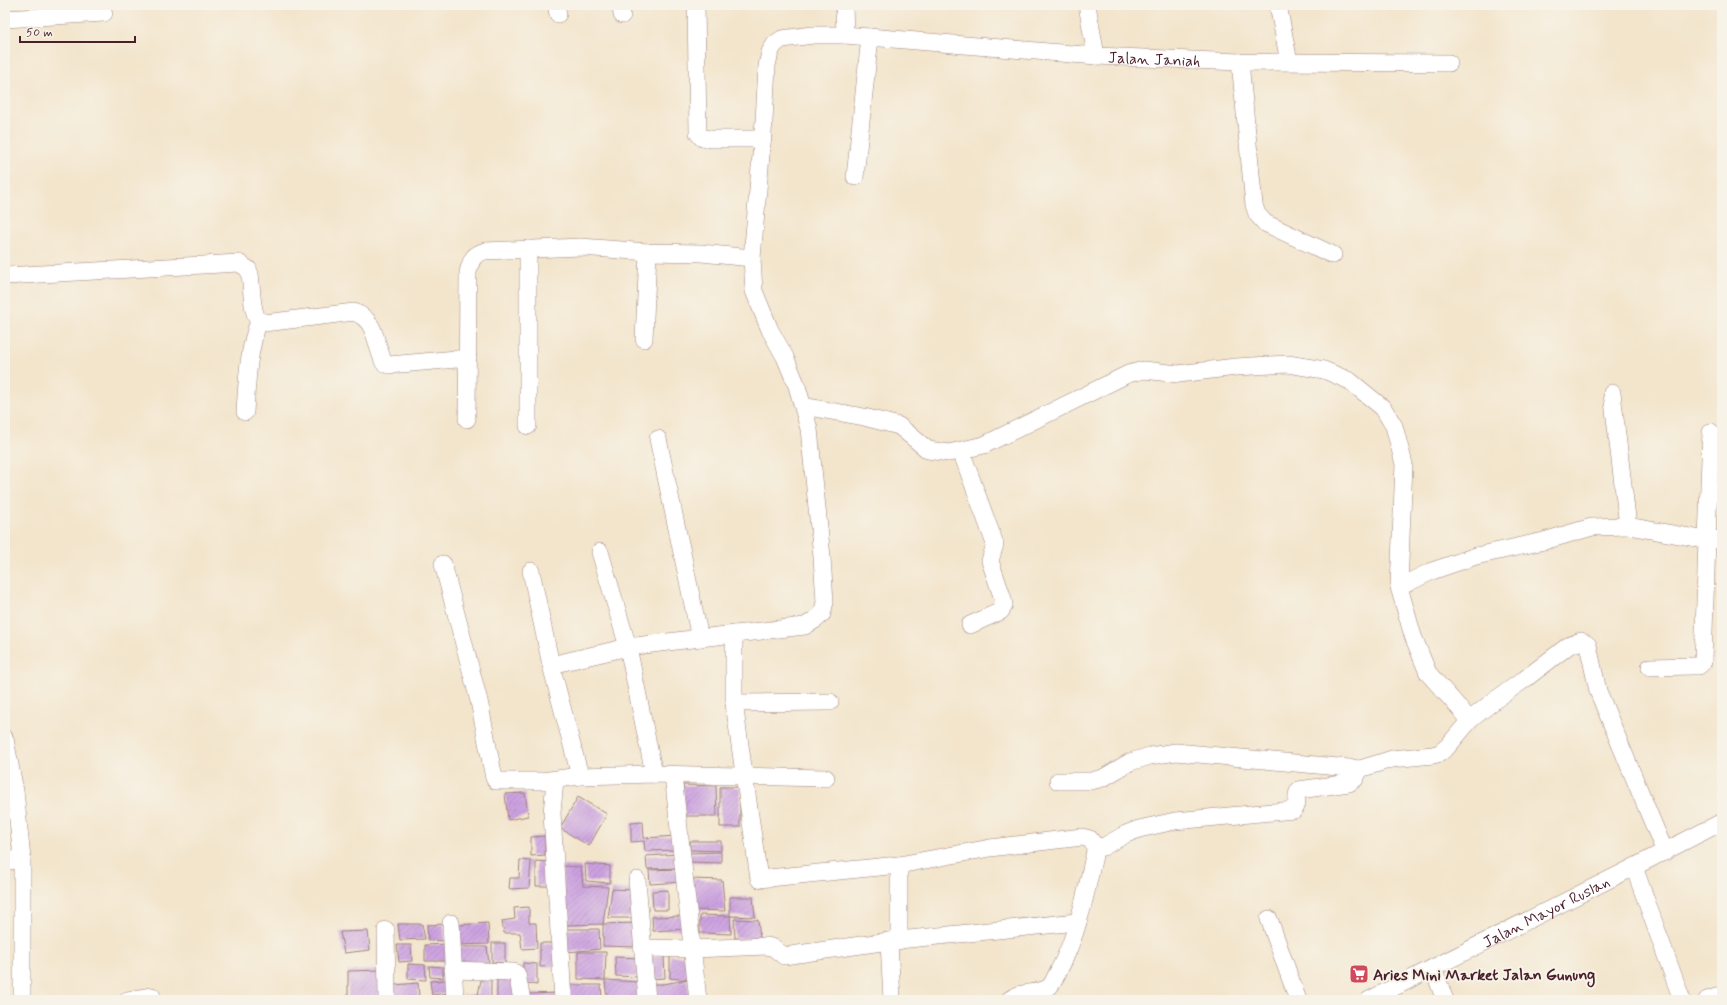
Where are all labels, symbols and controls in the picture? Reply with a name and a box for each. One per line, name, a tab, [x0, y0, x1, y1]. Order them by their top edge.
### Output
scale bar	[20, 18, 135, 44]
text: 50 m	[26, 25, 53, 41]
street label: Jalan Janiah	[1107, 48, 1201, 72]
street label: Jalan Mayor Ruslan	[1480, 872, 1614, 953]
supermarket icon: Aries Mini Market Jalan Gunung	[1348, 963, 1370, 985]
place label: Aries Mini Market Jalan Gunung	[1373, 965, 1595, 988]

